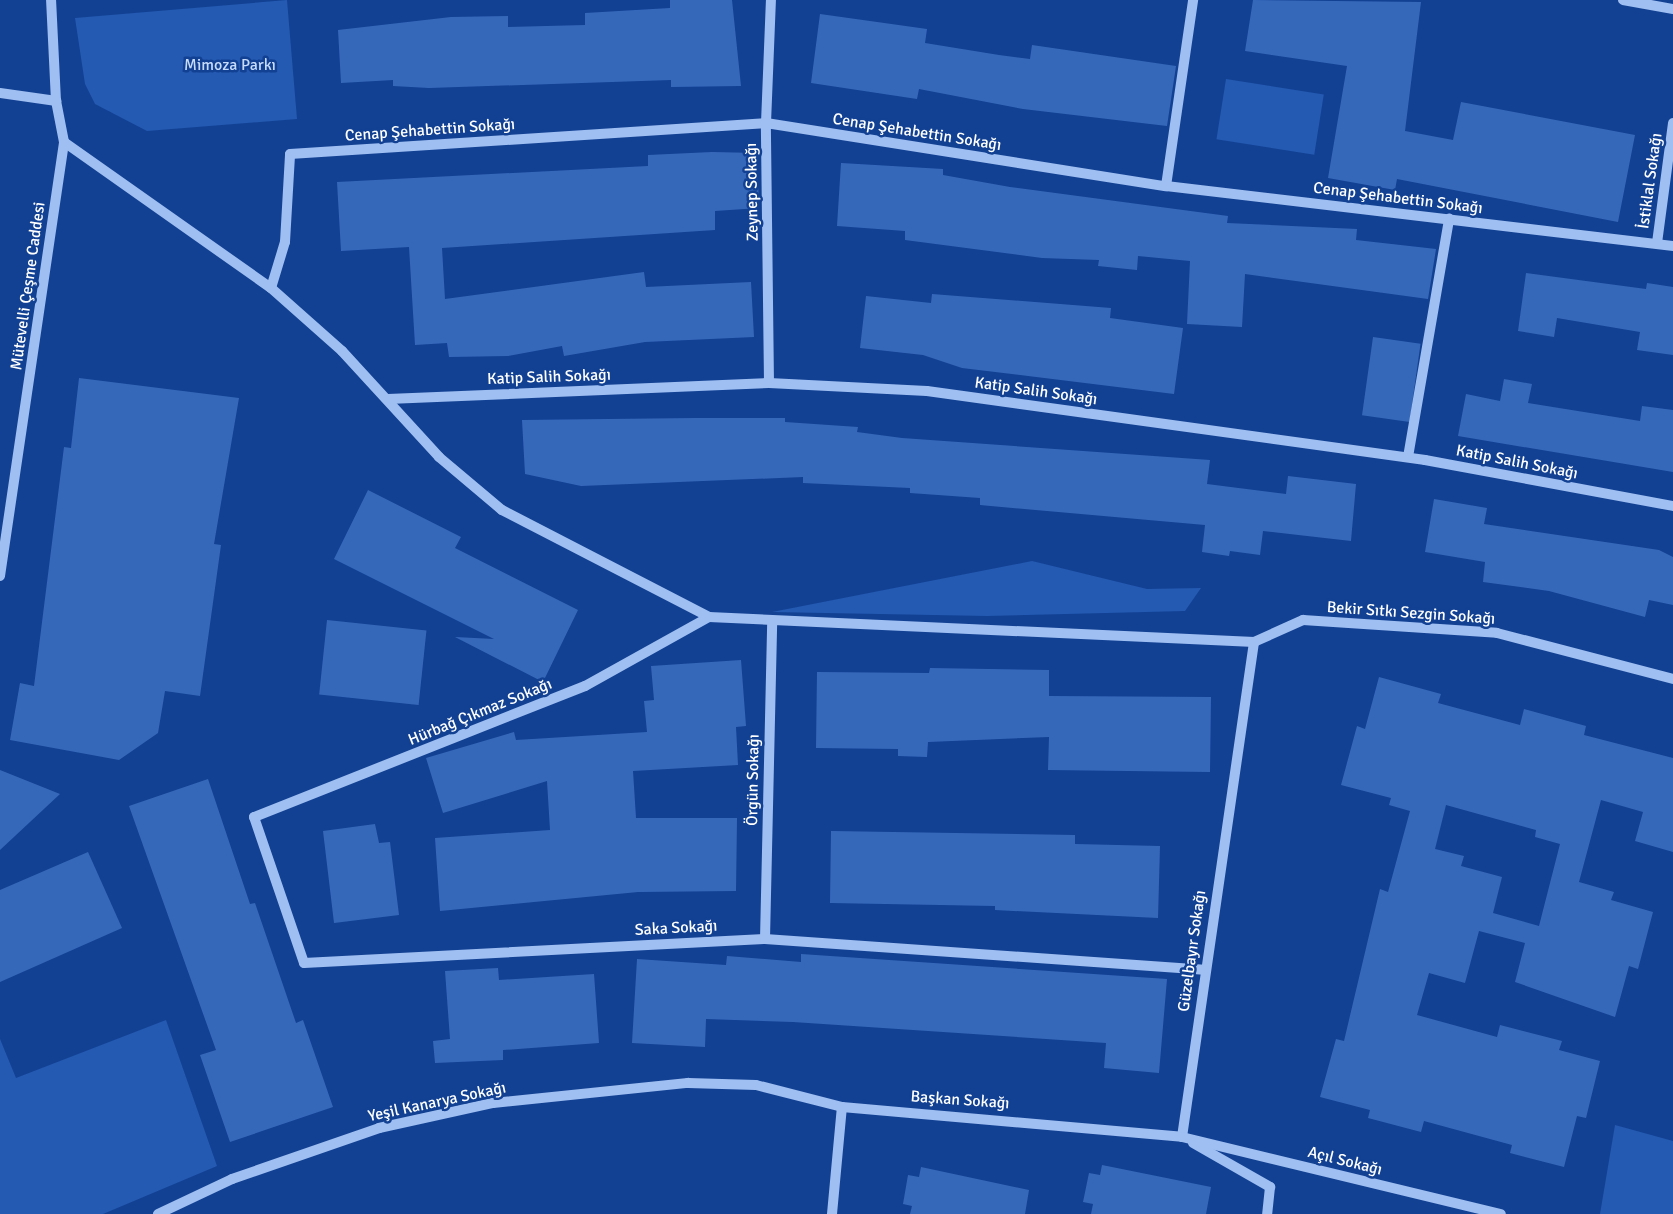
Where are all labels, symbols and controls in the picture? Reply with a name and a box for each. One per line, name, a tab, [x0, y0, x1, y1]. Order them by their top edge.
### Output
park label: Mimoza Parkı	[184, 55, 276, 75]
street label: Cenap Şehabettin Sokağı	[831, 109, 1003, 155]
street label: Cenap Şehabettin Sokağı	[344, 114, 516, 146]
street label: İstiklal Sokağı	[1634, 132, 1666, 230]
street label: Zeynep Sokağı	[742, 143, 762, 241]
street label: Cenap Şehabettin Sokağı	[1312, 178, 1484, 218]
street label: Mütevelli Çeşme Caddesi	[7, 201, 49, 371]
street label: Katip Salih Sokağı	[487, 365, 611, 389]
street label: Katip Salih Sokağı	[973, 373, 1099, 409]
street label: Katip Salih Sokağı	[1454, 441, 1580, 483]
street label: Bekir Sıtkı Sezgin Sokağı	[1326, 598, 1496, 628]
street label: Hürbağ Çıkmaz Sokağı	[405, 674, 555, 750]
street label: Örgün Sokağı	[743, 734, 763, 826]
street label: Güzelbayır Sokağı	[1174, 889, 1210, 1013]
street label: Saka Sokağı	[634, 916, 718, 940]
street label: Yeşil Kanarya Sokağı	[366, 1078, 508, 1126]
street label: Başkan Sokağı	[910, 1087, 1010, 1113]
street label: Açıl Sokağı	[1306, 1142, 1384, 1180]

